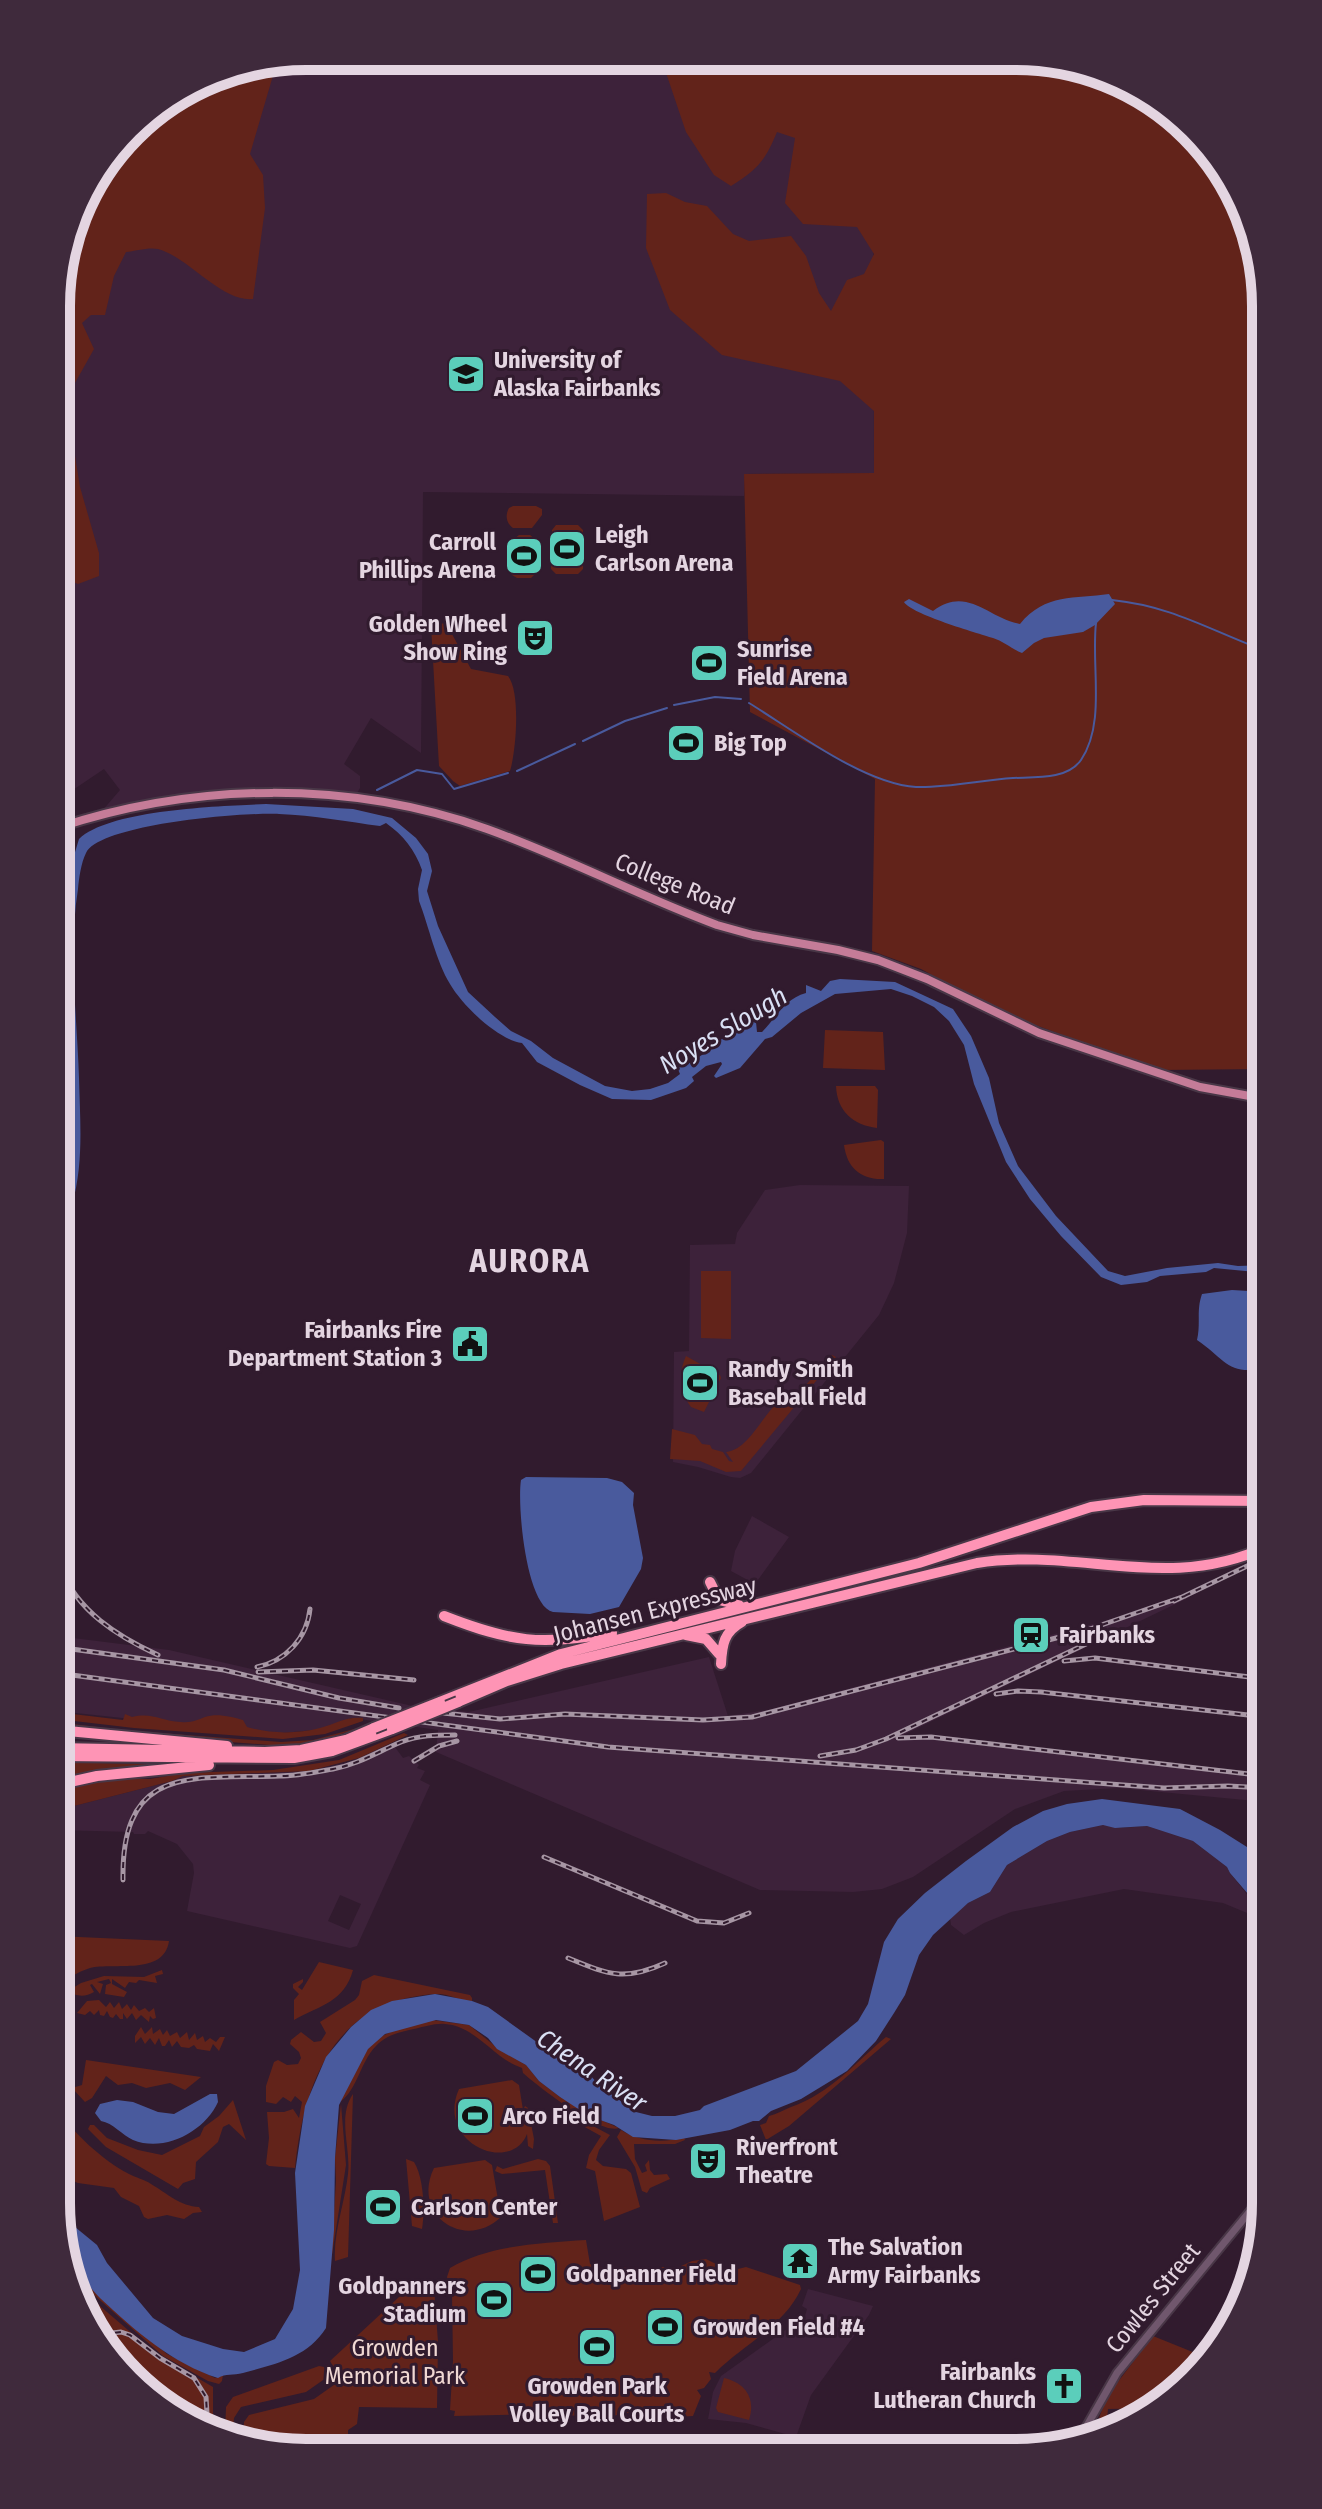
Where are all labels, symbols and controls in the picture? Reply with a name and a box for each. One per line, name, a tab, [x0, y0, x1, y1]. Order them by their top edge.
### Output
place label: University of Alaska Fairbanks	[493, 346, 661, 402]
school or university icon: University of Alaska Fairbanks	[445, 353, 487, 395]
place label: Leigh Carlson Arena	[595, 521, 733, 577]
place label: Carroll Phillips Arena	[359, 528, 496, 584]
sports icon: Leigh Carlson Arena	[546, 528, 588, 570]
sports icon: Carroll Phillips Arena	[503, 535, 545, 577]
place label: Golden Wheel Show Ring	[369, 610, 507, 666]
theatre icon: Golden Wheel Show Ring	[514, 617, 556, 659]
place label: Sunrise Field Arena	[737, 635, 848, 691]
sports icon: Sunrise Field Arena	[688, 642, 730, 684]
sports icon: Big Top	[665, 722, 707, 764]
place label: Big Top	[714, 729, 787, 757]
street label: College Road	[611, 847, 739, 921]
water label: Noyes Slough	[654, 980, 793, 1081]
district label: AURORA	[469, 1242, 590, 1280]
place label: Fairbanks Fire Department Station 3	[228, 1316, 442, 1372]
public building icon: Fairbanks Fire Department Station 3	[449, 1323, 491, 1365]
place label: Randy Smith Baseball Field	[728, 1355, 866, 1411]
sports icon: Randy Smith Baseball Field	[679, 1362, 721, 1404]
street label: Johansen Expressway	[551, 1571, 760, 1649]
station icon: Fairbanks	[1010, 1614, 1052, 1656]
place label: Fairbanks	[1059, 1621, 1156, 1649]
water label: Chena River	[531, 2023, 653, 2119]
sports icon: Arco Field	[454, 2095, 496, 2137]
place label: Arco Field	[502, 2102, 600, 2130]
place label: Riverfront Theatre	[736, 2133, 838, 2189]
theatre icon: Riverfront Theatre	[687, 2140, 729, 2182]
sports icon: Carlson Center	[362, 2186, 404, 2228]
place label: Carlson Center	[411, 2193, 558, 2221]
place label: The Salvation Army Fairbanks	[827, 2233, 981, 2289]
street label: Cowles Street	[1100, 2237, 1206, 2359]
temple icon: The Salvation Army Fairbanks	[779, 2240, 821, 2282]
sports icon: Goldpanner Field	[517, 2253, 559, 2295]
place label: Goldpanner Field	[566, 2260, 736, 2288]
place label: Goldpanners Stadium	[338, 2272, 466, 2328]
sports icon: Goldpanners Stadium	[473, 2279, 515, 2321]
sports icon: Growden Field #4	[644, 2306, 686, 2348]
place label: Growden Field #4	[693, 2313, 865, 2341]
sports icon: Growden Park Volley Ball Courts	[576, 2326, 618, 2368]
park label: Growden Memorial Park	[325, 2334, 466, 2390]
place label: Fairbanks Lutheran Church	[873, 2358, 1036, 2414]
church icon: Fairbanks Lutheran Church	[1043, 2365, 1085, 2407]
place label: Growden Park Volley Ball Courts	[509, 2372, 685, 2428]

